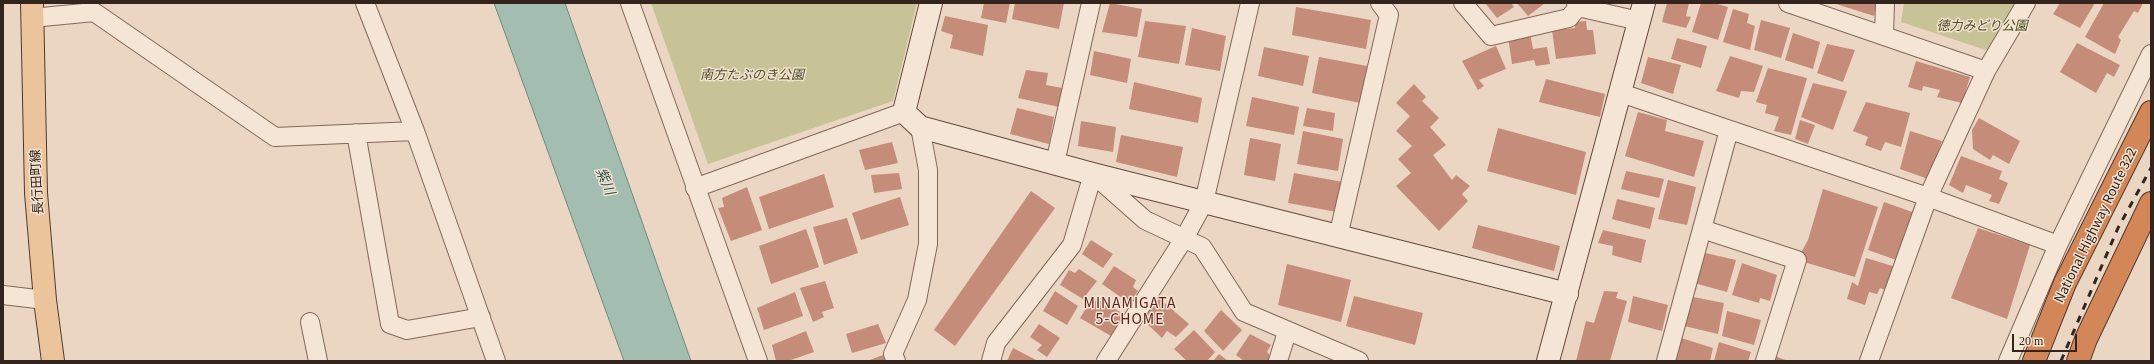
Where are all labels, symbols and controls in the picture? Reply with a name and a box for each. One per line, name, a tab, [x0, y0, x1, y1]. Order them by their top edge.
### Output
park label: 徳力みどり公園	[1937, 17, 2027, 33]
park label: 南方たぶのき公園	[700, 66, 804, 82]
street label: National Highway Route 322	[2051, 145, 2139, 305]
street label: 長行田町線	[27, 149, 45, 215]
water label: 紫川	[593, 165, 619, 197]
district label: MINAMIGATA 5-CHOME	[1084, 295, 1176, 328]
scale bar	[2014, 326, 2079, 352]
text: 20 m	[2019, 334, 2043, 348]

